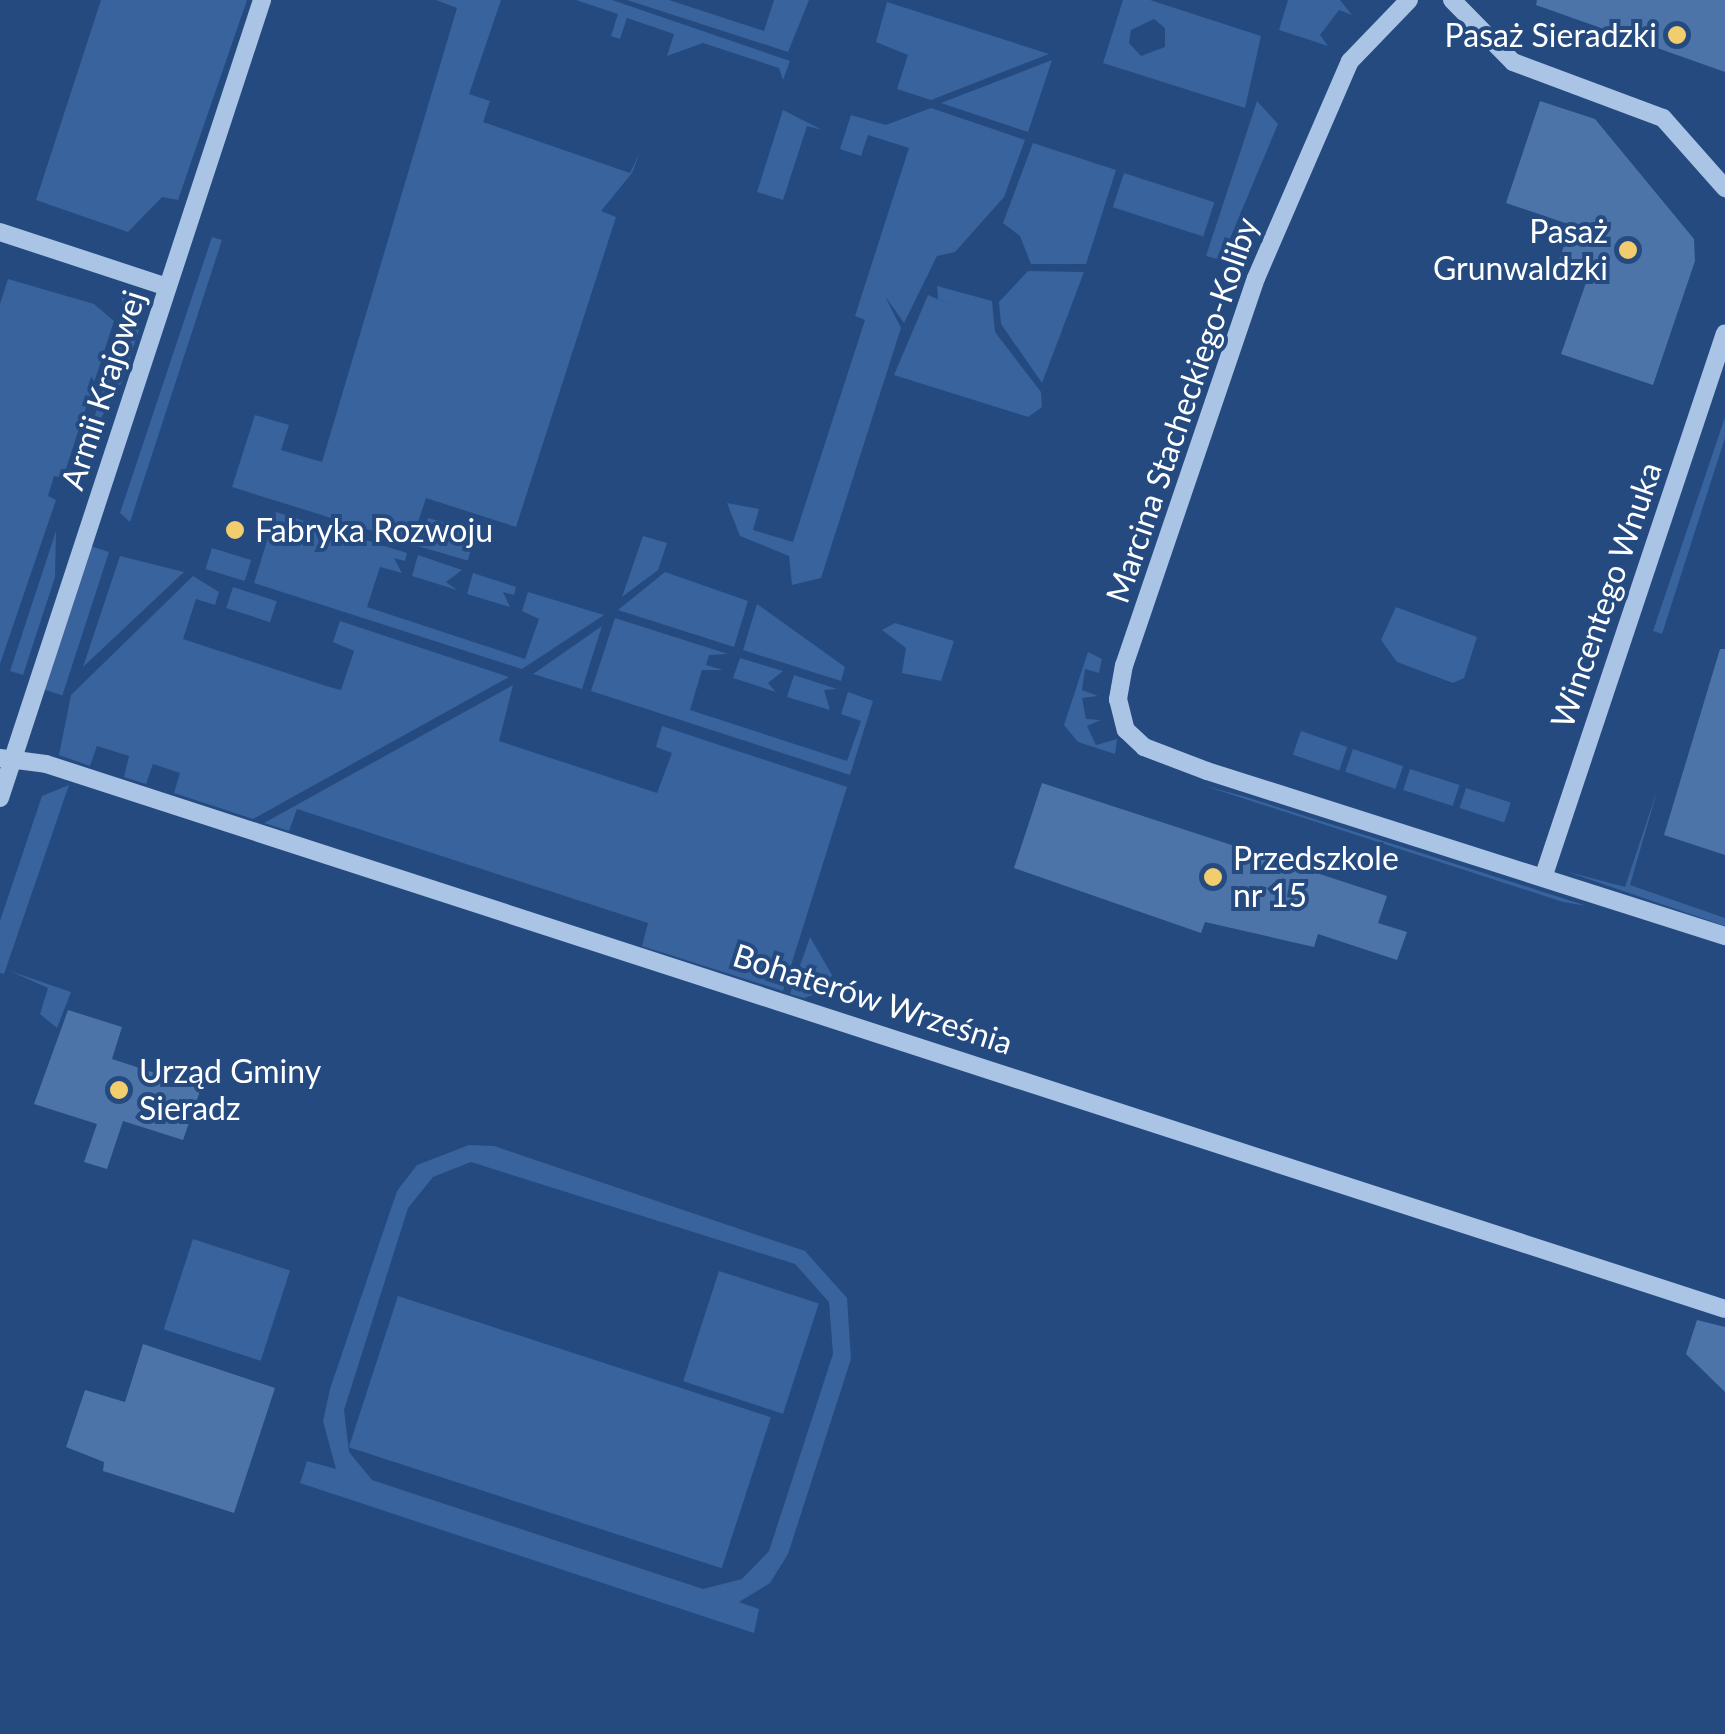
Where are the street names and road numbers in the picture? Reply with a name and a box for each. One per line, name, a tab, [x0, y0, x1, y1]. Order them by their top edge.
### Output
street label: Marcina Stacheckiego-Koliby	[1098, 212, 1266, 608]
street label: Armii Krajowej	[53, 286, 153, 494]
street label: Wincentego Wnuka	[1542, 457, 1670, 733]
street label: Bohaterów Września	[728, 936, 1018, 1062]

